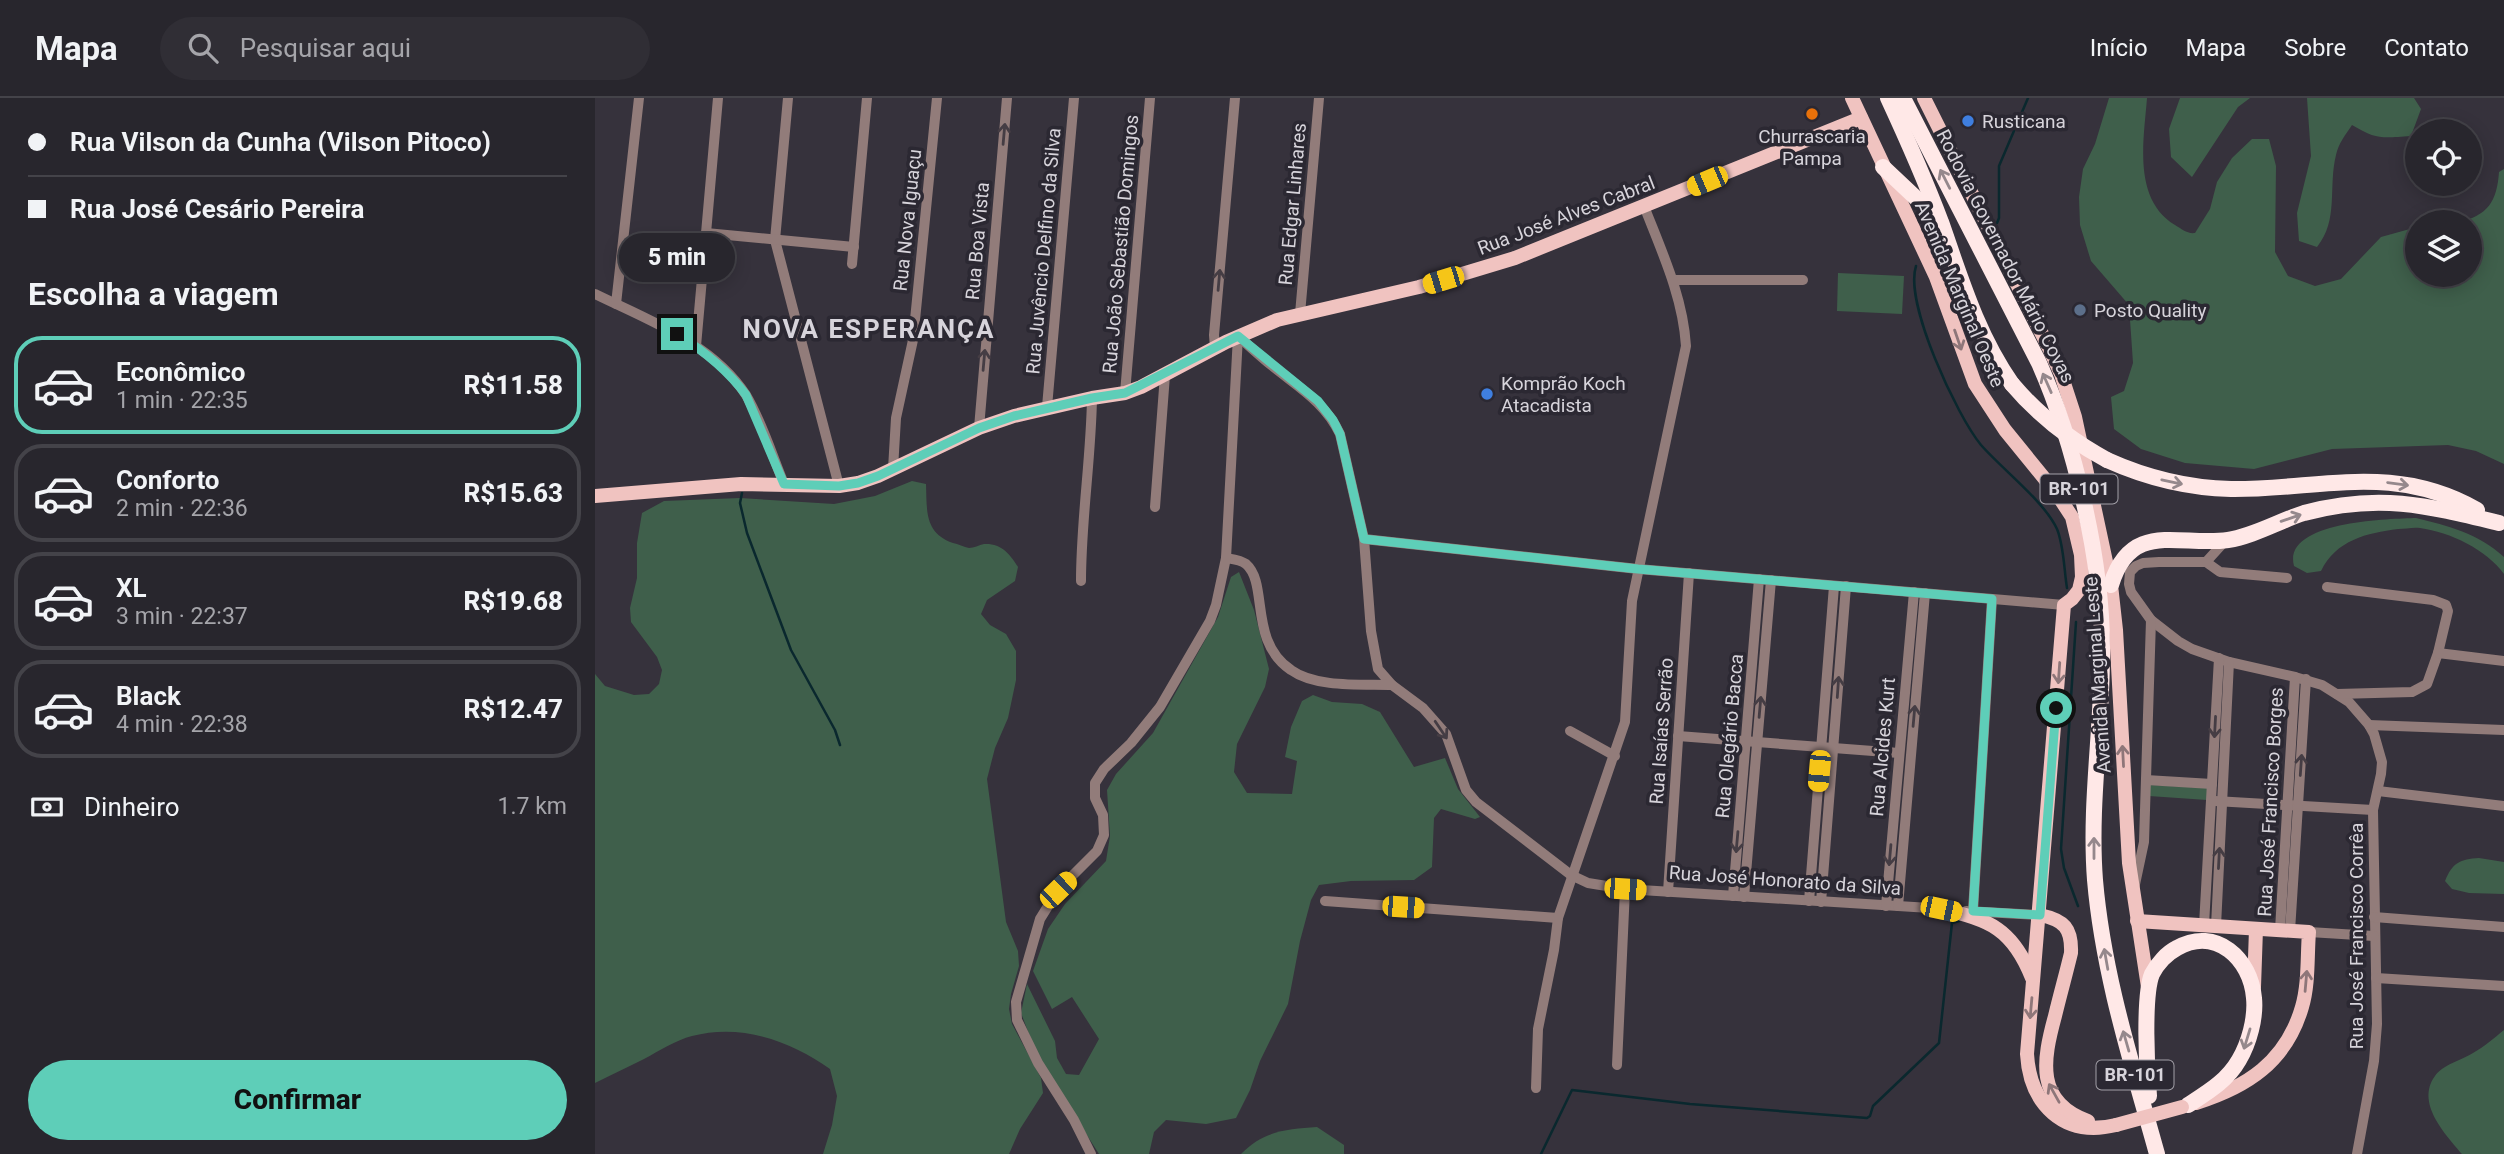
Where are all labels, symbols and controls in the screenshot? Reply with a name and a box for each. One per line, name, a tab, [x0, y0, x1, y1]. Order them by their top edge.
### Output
search box	[160, 17, 650, 80]
text: Mapa	[35, 29, 118, 68]
icon: search	[184, 29, 222, 67]
text: Pesquisar aqui	[240, 33, 411, 63]
text: Início	[2090, 34, 2148, 62]
text: Mapa	[2186, 34, 2246, 62]
text: Sobre	[2284, 34, 2346, 62]
text: Contato	[2384, 34, 2469, 62]
marker: Churrascaria Pampa	[1804, 106, 1820, 122]
place label: Rusticana	[1982, 110, 2066, 133]
marker: Rusticana	[1960, 113, 1976, 129]
street label: Rua João Sebastião Domingos	[1098, 114, 1143, 374]
map controls	[2405, 119, 2482, 287]
button: locate	[2405, 119, 2482, 196]
street label: Rua Edgar Linhares	[1274, 122, 1311, 286]
one-way arrow	[998, 123, 1011, 145]
place label: Churrascaria Pampa	[1758, 125, 1866, 170]
street label: Rodovia Governador Mário Covas	[1931, 126, 2080, 387]
text: Rua Vilson da Cunha (Vilson Pitoco)	[70, 127, 491, 157]
street label: Rua Juvêncio Delfino da Silva	[1021, 127, 1066, 375]
street label: Rua Nova Iguaçu	[889, 148, 926, 292]
car	[1684, 163, 1731, 199]
one-way arrow	[1938, 170, 1952, 190]
street label: Rua José Alves Cabral	[1474, 171, 1658, 260]
street label: Rua Boa Vista	[961, 181, 994, 301]
text: Rua José Cesário Pereira	[70, 194, 364, 224]
street label: Avenida Marginal Oeste	[1910, 198, 2009, 391]
button: layers	[2405, 210, 2482, 287]
callout: 5 min	[619, 232, 735, 282]
text: 5 min	[648, 244, 706, 271]
car	[1420, 264, 1467, 296]
one-way arrow	[1213, 269, 1226, 292]
text: Escolha a viagem	[28, 275, 279, 313]
place label: Posto Quality	[2094, 299, 2206, 322]
marker: Posto Quality	[2072, 302, 2088, 318]
district label: NOVA ESPERANÇA	[743, 314, 995, 344]
route end	[661, 318, 693, 350]
one-way arrow	[1952, 329, 1965, 351]
one-way arrow	[978, 349, 991, 372]
icon: car	[32, 354, 95, 417]
text: Econômico	[116, 357, 245, 387]
text: R$11.58	[464, 370, 563, 400]
place label: Komprão Koch Atacadista	[1501, 372, 1626, 417]
one-way arrow	[2040, 372, 2053, 394]
marker: Komprão Koch Atacadista	[1479, 386, 1495, 402]
text: 1 min · 22:35	[116, 387, 248, 414]
icon: car	[32, 462, 95, 525]
text: Conforto	[116, 465, 220, 495]
road number: BR-101	[2041, 474, 2117, 503]
one-way arrow	[2160, 476, 2183, 489]
text: R$15.63	[464, 478, 563, 508]
one-way arrow	[2386, 478, 2409, 491]
text: 2 min · 22:36	[116, 495, 248, 522]
one-way arrow	[2279, 511, 2301, 523]
icon: car	[32, 570, 95, 633]
text: XL	[116, 573, 147, 603]
street label: Avenida Marginal Leste	[2079, 576, 2116, 774]
text: R$19.68	[464, 586, 563, 616]
text: 3 min · 22:37	[116, 603, 248, 630]
street label: Rua Olegário Bacca	[1711, 653, 1748, 819]
street label: Rua Isaías Serrão	[1645, 657, 1678, 805]
one-way arrow	[2052, 661, 2065, 684]
one-way arrow	[1832, 676, 1845, 699]
street label: Rua Alcides Kurt	[1865, 677, 1900, 817]
icon: car	[32, 678, 95, 741]
text: Black	[116, 681, 181, 711]
street label: Rua José Francisco Borges	[2253, 687, 2288, 917]
route start	[2040, 692, 2072, 724]
text: R$12.47	[464, 694, 563, 724]
one-way arrow	[1754, 696, 1767, 719]
one-way arrow	[1908, 706, 1921, 728]
text: 4 min · 22:38	[116, 711, 248, 738]
one-way arrow	[2208, 715, 2221, 737]
one-way arrow	[1434, 720, 1448, 739]
one-way arrow	[2116, 745, 2129, 768]
car	[1807, 749, 1832, 793]
one-way arrow	[2294, 754, 2307, 777]
icon: cash	[28, 788, 66, 826]
text: Dinheiro	[84, 792, 180, 822]
text: 1.7 km	[498, 793, 567, 820]
street label: Rua José Francisco Corrêa	[2345, 823, 2368, 1049]
one-way arrow	[1730, 831, 1743, 853]
one-way arrow	[2087, 837, 2101, 860]
one-way arrow	[1883, 844, 1896, 866]
one-way arrow	[2213, 847, 2226, 870]
street label: Rua José Honorato da Silva	[1668, 861, 1902, 900]
car	[1036, 868, 1081, 912]
car	[1604, 877, 1647, 901]
car	[1919, 894, 1964, 924]
car	[1382, 895, 1425, 919]
one-way arrow	[2099, 948, 2112, 971]
one-way arrow	[2299, 970, 2312, 992]
one-way arrow	[2024, 996, 2037, 1018]
one-way arrow	[2240, 1028, 2253, 1050]
one-way arrow	[2118, 1030, 2131, 1052]
button: Confirmar	[28, 1060, 567, 1140]
road number: BR-101	[2097, 1060, 2173, 1090]
one-way arrow	[2047, 1083, 2060, 1104]

